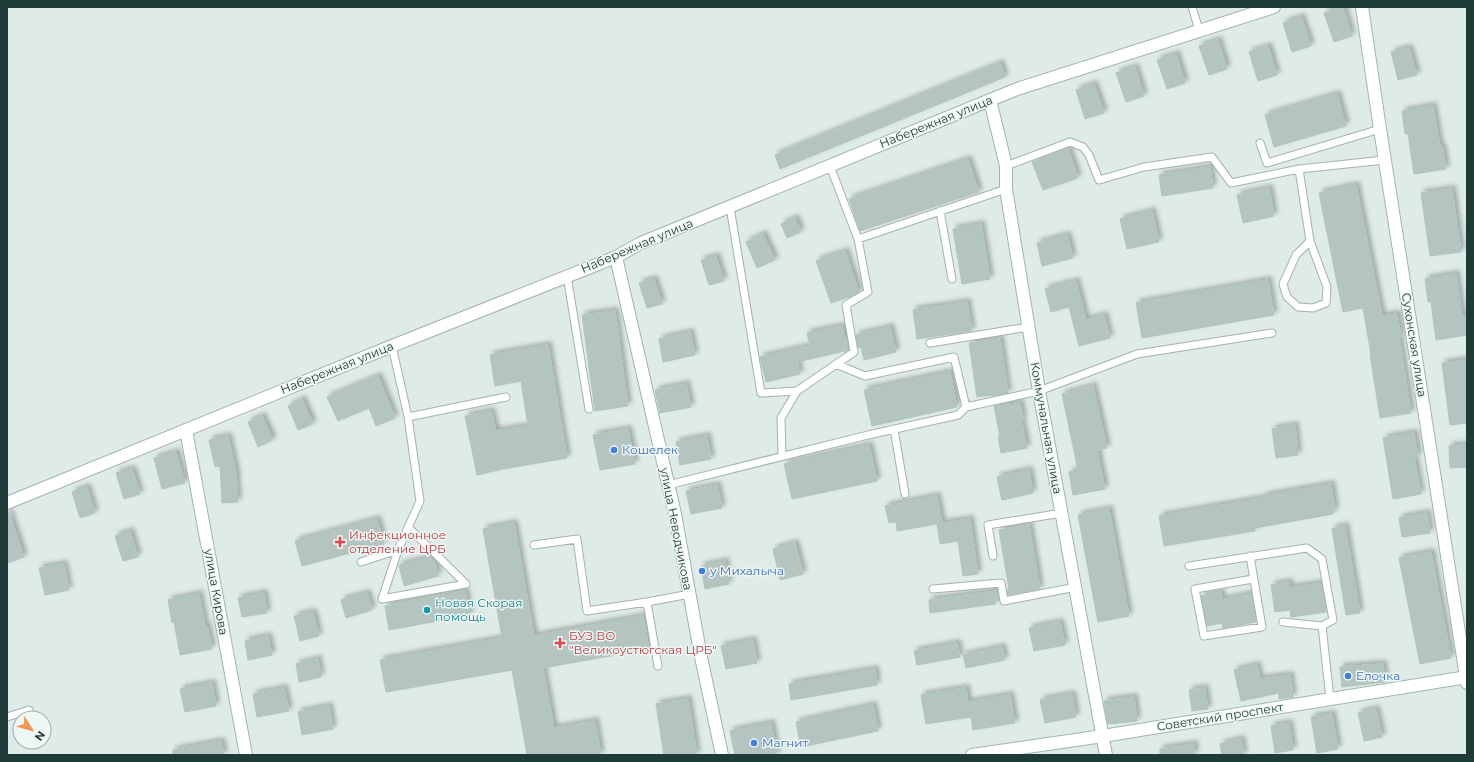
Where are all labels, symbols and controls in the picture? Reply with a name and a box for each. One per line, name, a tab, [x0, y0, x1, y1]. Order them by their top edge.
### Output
street label: Набережная улица	[877, 92, 994, 151]
street label: Набережная улица	[578, 215, 695, 276]
street label: Сухонская улица	[1399, 292, 1430, 398]
street label: Набережная улица	[278, 338, 395, 397]
street label: Коммунальная улица	[1027, 361, 1065, 495]
place label: Кошелек	[622, 442, 678, 457]
marker: Кошелек	[609, 445, 619, 455]
street label: улица Неводчикова	[657, 465, 696, 592]
place label: Инфекционное отделение ЦРБ	[349, 527, 446, 556]
marker: Инфекционное отделение ЦРБ	[334, 536, 346, 548]
street label: улица Кирова	[201, 547, 231, 636]
place label: у Михалыча	[709, 563, 784, 578]
marker: у Михалыча	[697, 566, 707, 576]
place label: Новая Скорая помощь	[435, 595, 523, 624]
marker: Новая Скорая помощь	[422, 605, 432, 615]
place label: БУЗ ВО "Великоустюгская ЦРБ"	[569, 628, 717, 657]
marker: БУЗ ВО "Великоустюгская ЦРБ"	[554, 637, 566, 649]
place label: Елочка	[1356, 668, 1400, 683]
marker: Елочка	[1343, 671, 1353, 681]
street label: Советский проспект	[1156, 699, 1285, 734]
north arrow	[12, 710, 52, 750]
text: N	[32, 728, 48, 744]
place label: Магнит	[762, 735, 809, 750]
marker: Магнит	[749, 738, 759, 748]

